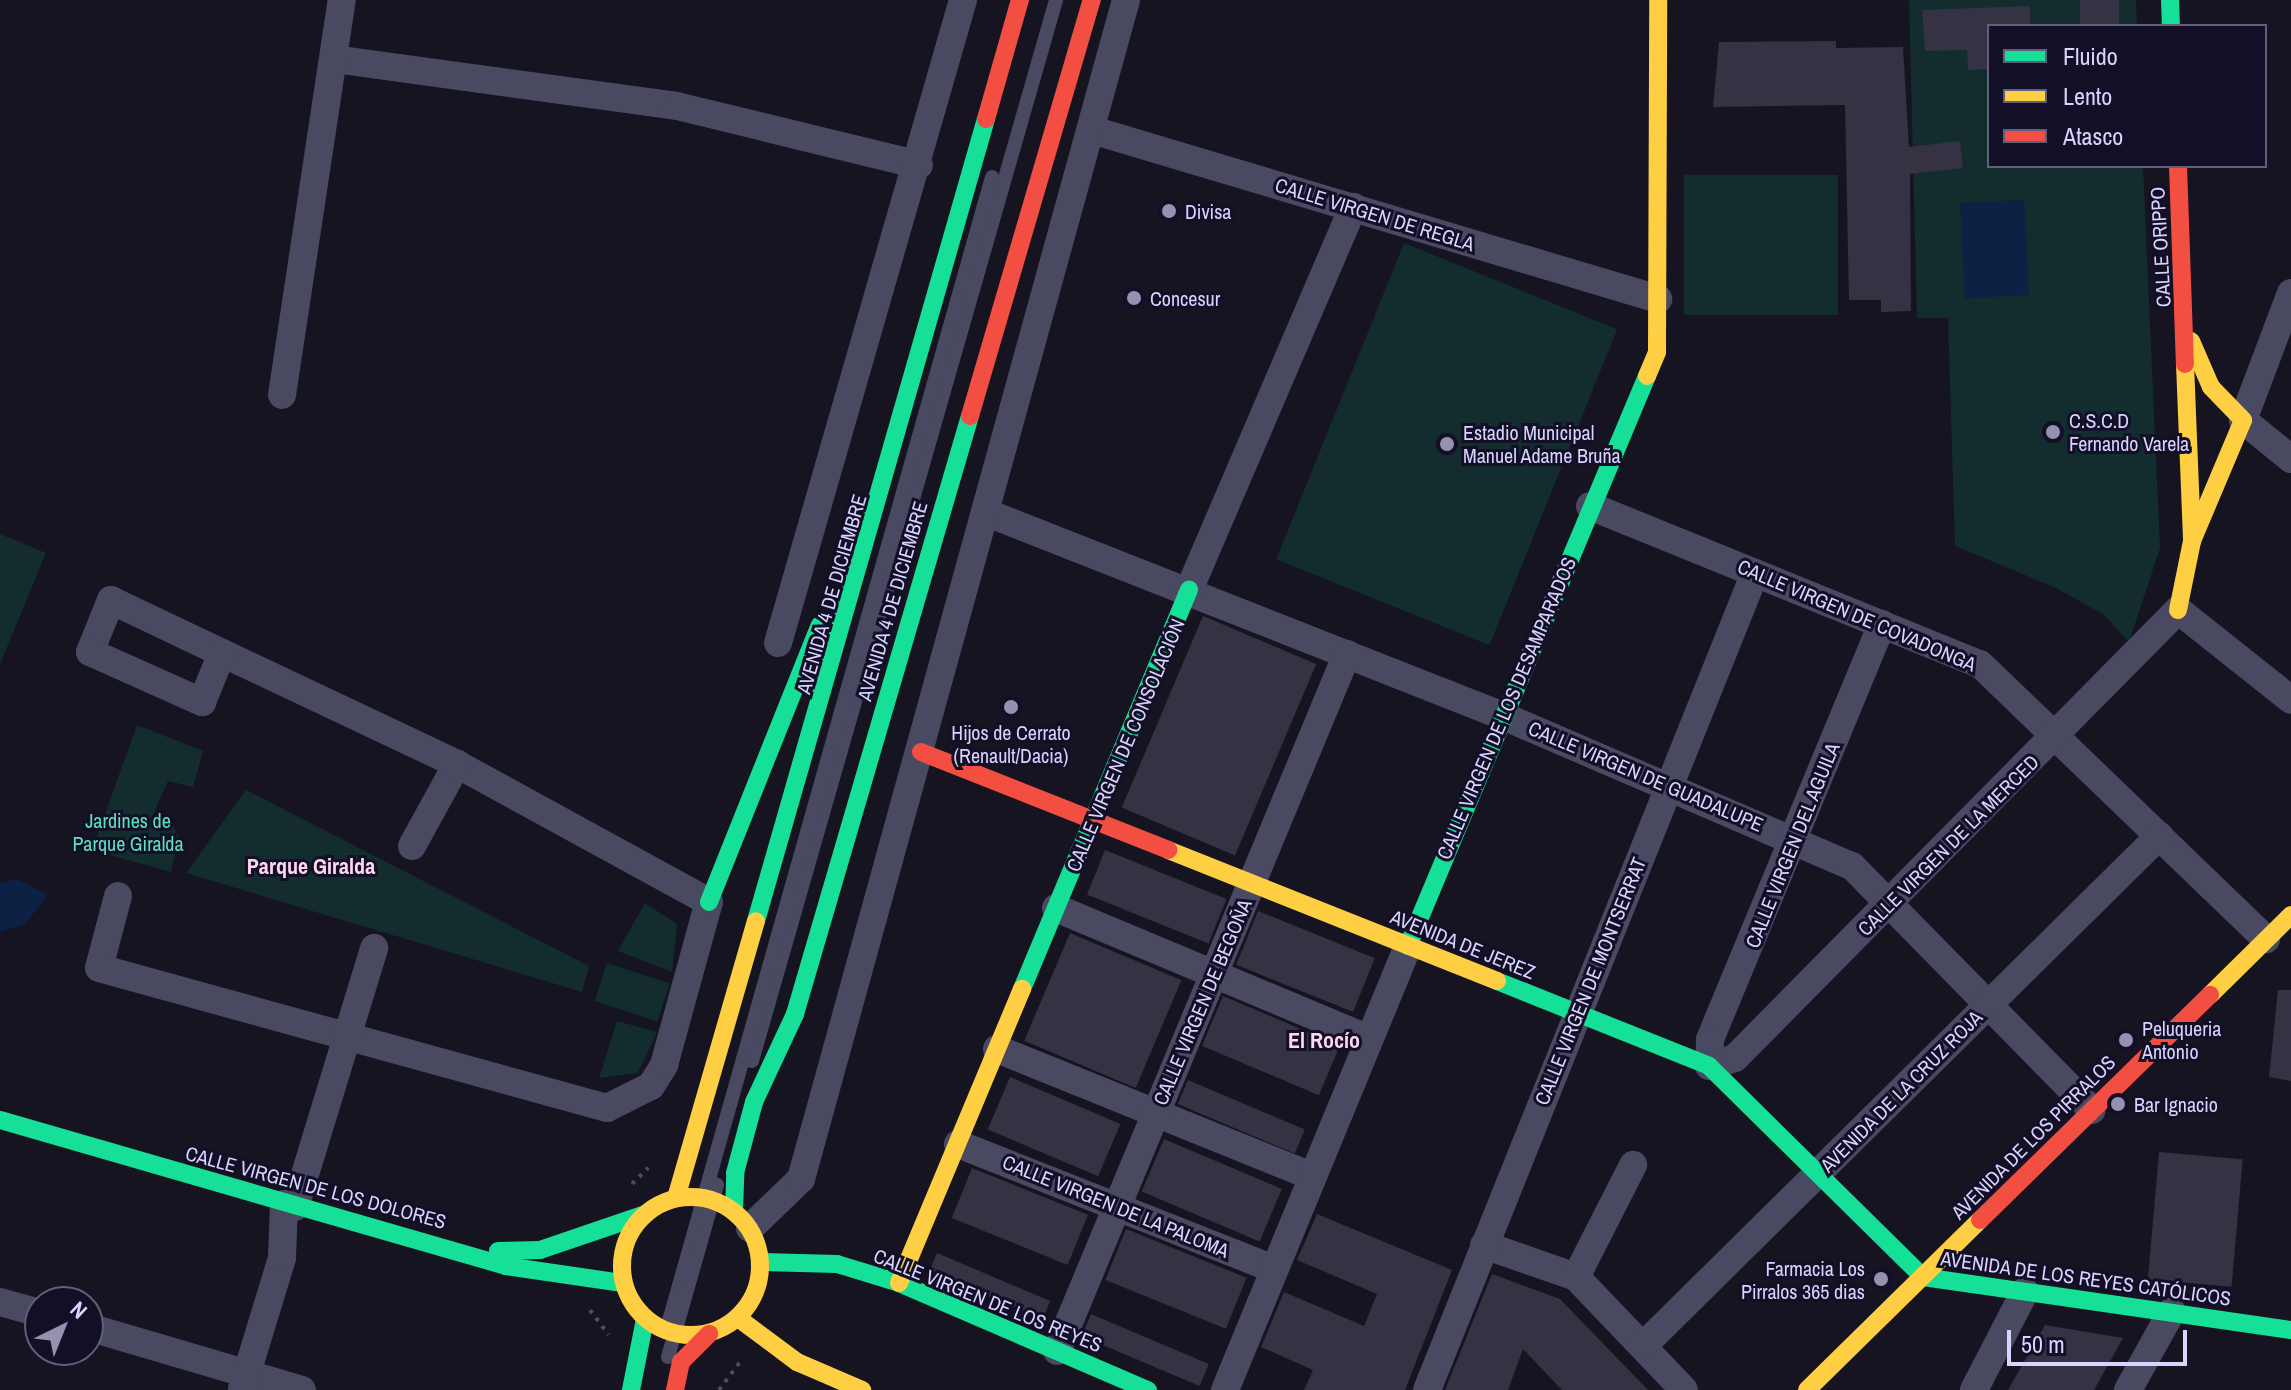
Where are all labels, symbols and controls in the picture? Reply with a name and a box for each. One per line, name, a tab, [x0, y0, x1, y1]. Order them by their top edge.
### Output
legend	[1987, 24, 2267, 168]
text: Fluido	[2063, 40, 2118, 72]
text: Lento	[2063, 80, 2112, 112]
text: Atasco	[2063, 120, 2123, 152]
street label: CALLE VIRGEN DE REGLA	[1273, 172, 1477, 256]
street label: CALLE ORIPPO	[2145, 186, 2175, 308]
place label: Divisa	[1185, 199, 1231, 223]
marker: Divisa	[1160, 202, 1178, 220]
place label: Concesur	[1150, 286, 1220, 310]
marker: Concesur	[1125, 289, 1143, 307]
place label: C.S.C.D Fernando Varela	[2069, 408, 2189, 455]
place label: Estadio Municipal Manuel Adame Bruña	[1463, 420, 1622, 467]
marker: C.S.C.D Fernando Varela	[2044, 423, 2062, 441]
marker: Estadio Municipal Manuel Adame Bruña	[1438, 435, 1456, 453]
street label: AVENIDA 4 DE DICIEMBRE	[791, 491, 871, 697]
street label: AVENIDA 4 DE DICIEMBRE	[852, 498, 932, 704]
street label: CALLE VIRGEN DE LOS DESAMPARADOS	[1431, 553, 1581, 863]
street label: CALLE VIRGEN DE COVADONGA	[1734, 554, 1980, 676]
street label: CALLE VIRGEN DE CONSOLACIÓN	[1061, 615, 1189, 875]
marker: Hijos de Cerrato (Renault/Dacia)	[1002, 698, 1020, 716]
street label: CALLE VIRGEN DE GUADALUPE	[1525, 716, 1767, 836]
place label: Hijos de Cerrato (Renault/Dacia)	[951, 720, 1071, 767]
street label: CALLE VIRGEN DEL AGUILA	[1740, 738, 1844, 952]
street label: CALLE VIRGEN DE LA MERCED	[1852, 749, 2044, 941]
park label: Jardines de Parque Giralda	[72, 808, 184, 855]
district label: Parque Giralda	[247, 854, 375, 880]
street label: CALLE VIRGEN DE MONTSERRAT	[1529, 854, 1651, 1108]
street label: CALLE VIRGEN DE BEGOÑA	[1148, 895, 1256, 1109]
street label: AVENIDA DE JEREZ	[1387, 904, 1539, 984]
street label: AVENIDA DE LA CRUZ ROJA	[1814, 1004, 1988, 1178]
place label: Peluqueria Antonio	[2142, 1016, 2221, 1063]
district label: El Rocío	[1288, 1028, 1360, 1054]
marker: Peluqueria Antonio	[2117, 1031, 2135, 1049]
street label: AVENIDA DE LOS PIRRALOS	[1946, 1050, 2120, 1224]
place label: Bar Ignacio	[2134, 1092, 2218, 1116]
marker: Bar Ignacio	[2109, 1095, 2127, 1113]
street label: CALLE VIRGEN DE LOS DOLORES	[183, 1141, 449, 1233]
street label: CALLE VIRGEN DE LA PALOMA	[999, 1149, 1233, 1263]
street label: CALLE VIRGEN DE LOS REYES	[870, 1243, 1106, 1357]
street label: AVENIDA DE LOS REYES CATÓLICOS	[1939, 1246, 2233, 1310]
place label: Farmacia Los Pirralos 365 dias	[1741, 1256, 1865, 1303]
marker: Farmacia Los Pirralos 365 dias	[1872, 1270, 1890, 1288]
north arrow	[24, 1286, 104, 1366]
text: N	[64, 1294, 94, 1325]
scale bar	[2011, 1314, 2191, 1364]
text: 50 m	[2021, 1328, 2065, 1360]

